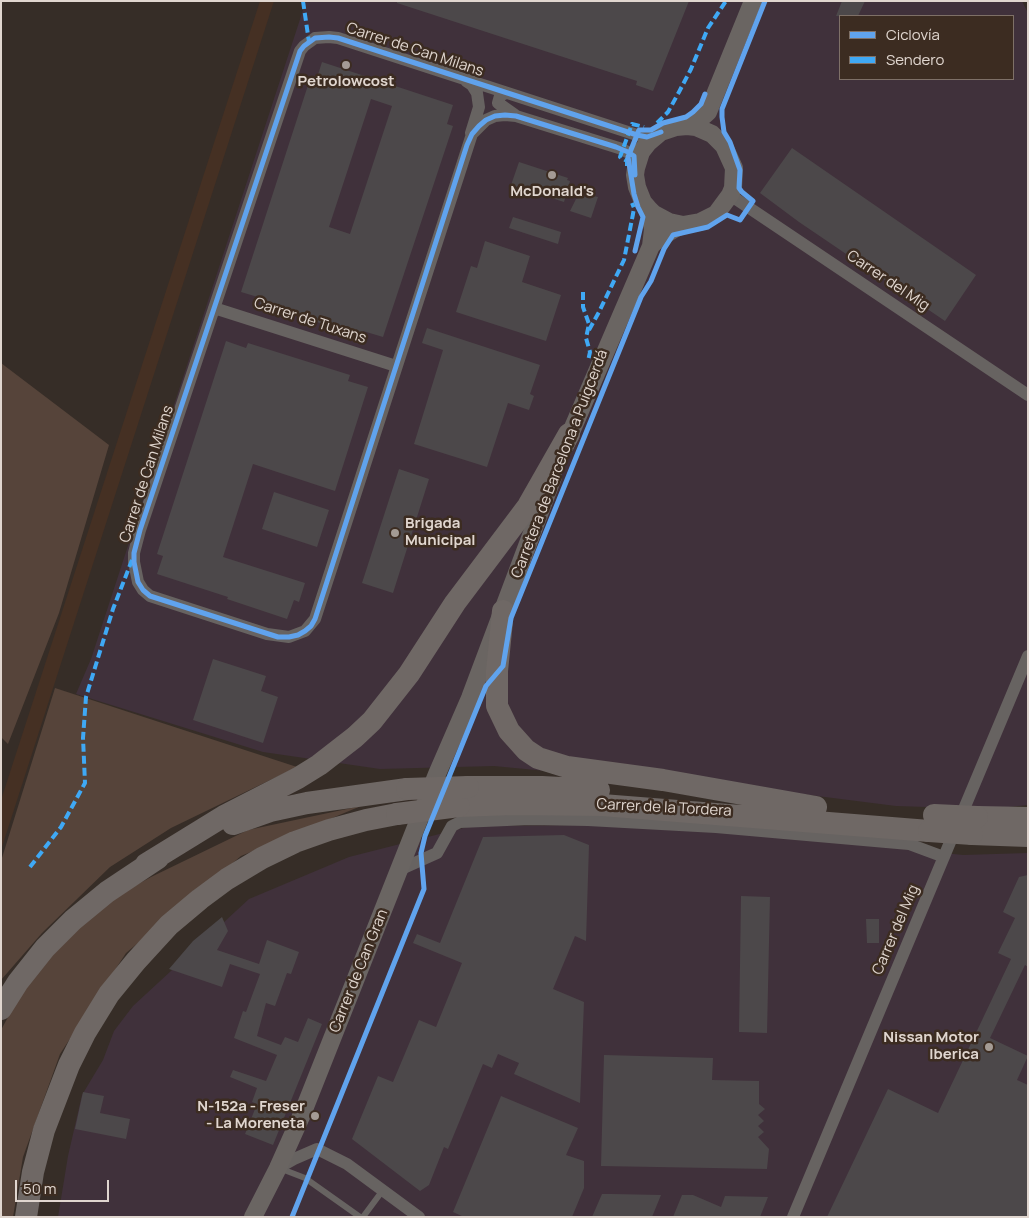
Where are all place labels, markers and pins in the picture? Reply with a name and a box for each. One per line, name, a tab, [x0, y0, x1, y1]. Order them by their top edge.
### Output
marker: Petrolowcost	[340, 59, 352, 71]
place label: Petrolowcost	[297, 73, 395, 91]
marker: McDonald's	[546, 169, 558, 181]
place label: McDonald's	[510, 183, 594, 201]
place label: Brigada Municipal	[405, 515, 475, 550]
marker: Brigada Municipal	[389, 527, 401, 539]
place label: Nissan Motor Iberica	[883, 1029, 979, 1064]
marker: Nissan Motor Iberica	[983, 1041, 995, 1053]
place label: N-152a - Freser - La Moreneta	[197, 1098, 305, 1133]
marker: N-152a - Freser - La Moreneta	[309, 1110, 321, 1122]

